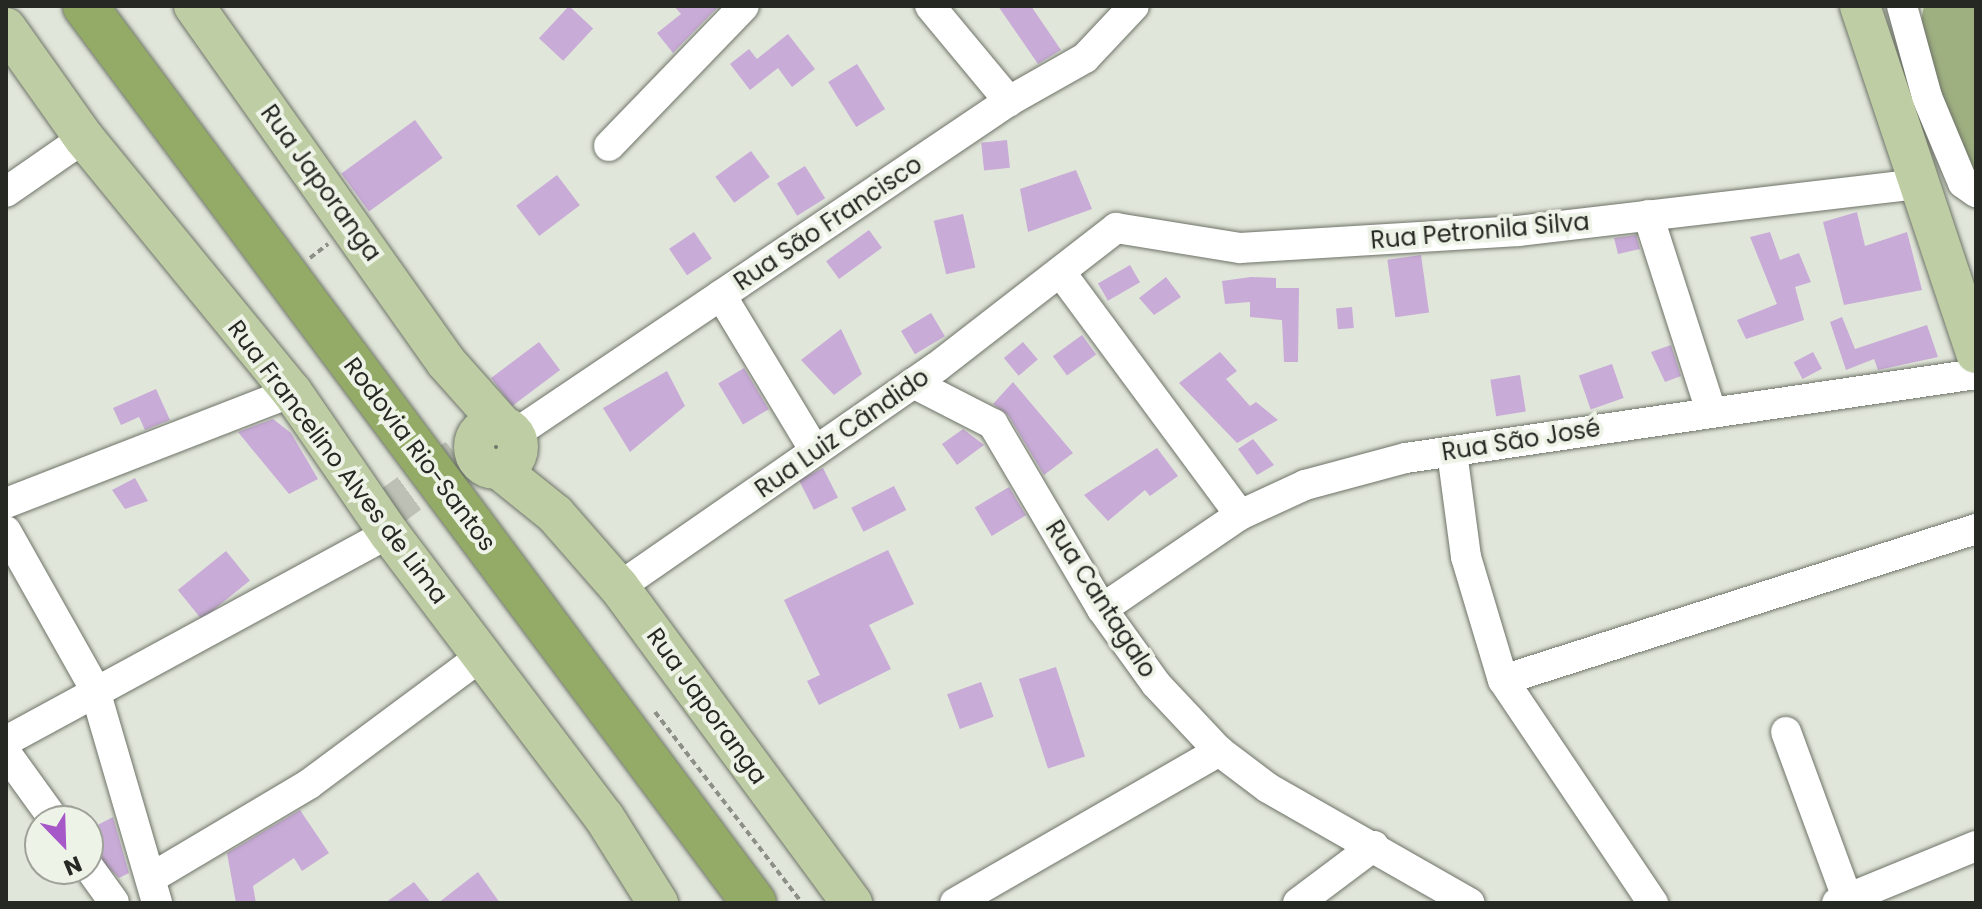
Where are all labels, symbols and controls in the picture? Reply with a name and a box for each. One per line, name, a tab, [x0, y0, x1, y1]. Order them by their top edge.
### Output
street label: Rua Japoranga	[255, 99, 387, 267]
street label: Rua São Francisco	[729, 149, 927, 297]
street label: Rua Petronila Silva	[1369, 207, 1591, 255]
street label: Rua Francelino Alves de Lima	[222, 314, 454, 610]
street label: Rodovia Rio-Santos	[338, 352, 502, 556]
street label: Rua Luiz Cândido	[750, 362, 934, 504]
street label: Rua São José	[1440, 413, 1602, 467]
street label: Rua Cantagalo	[1040, 515, 1162, 683]
street label: Rua Japoranga	[641, 622, 773, 790]
north arrow	[24, 805, 104, 885]
text: N	[59, 848, 86, 883]

